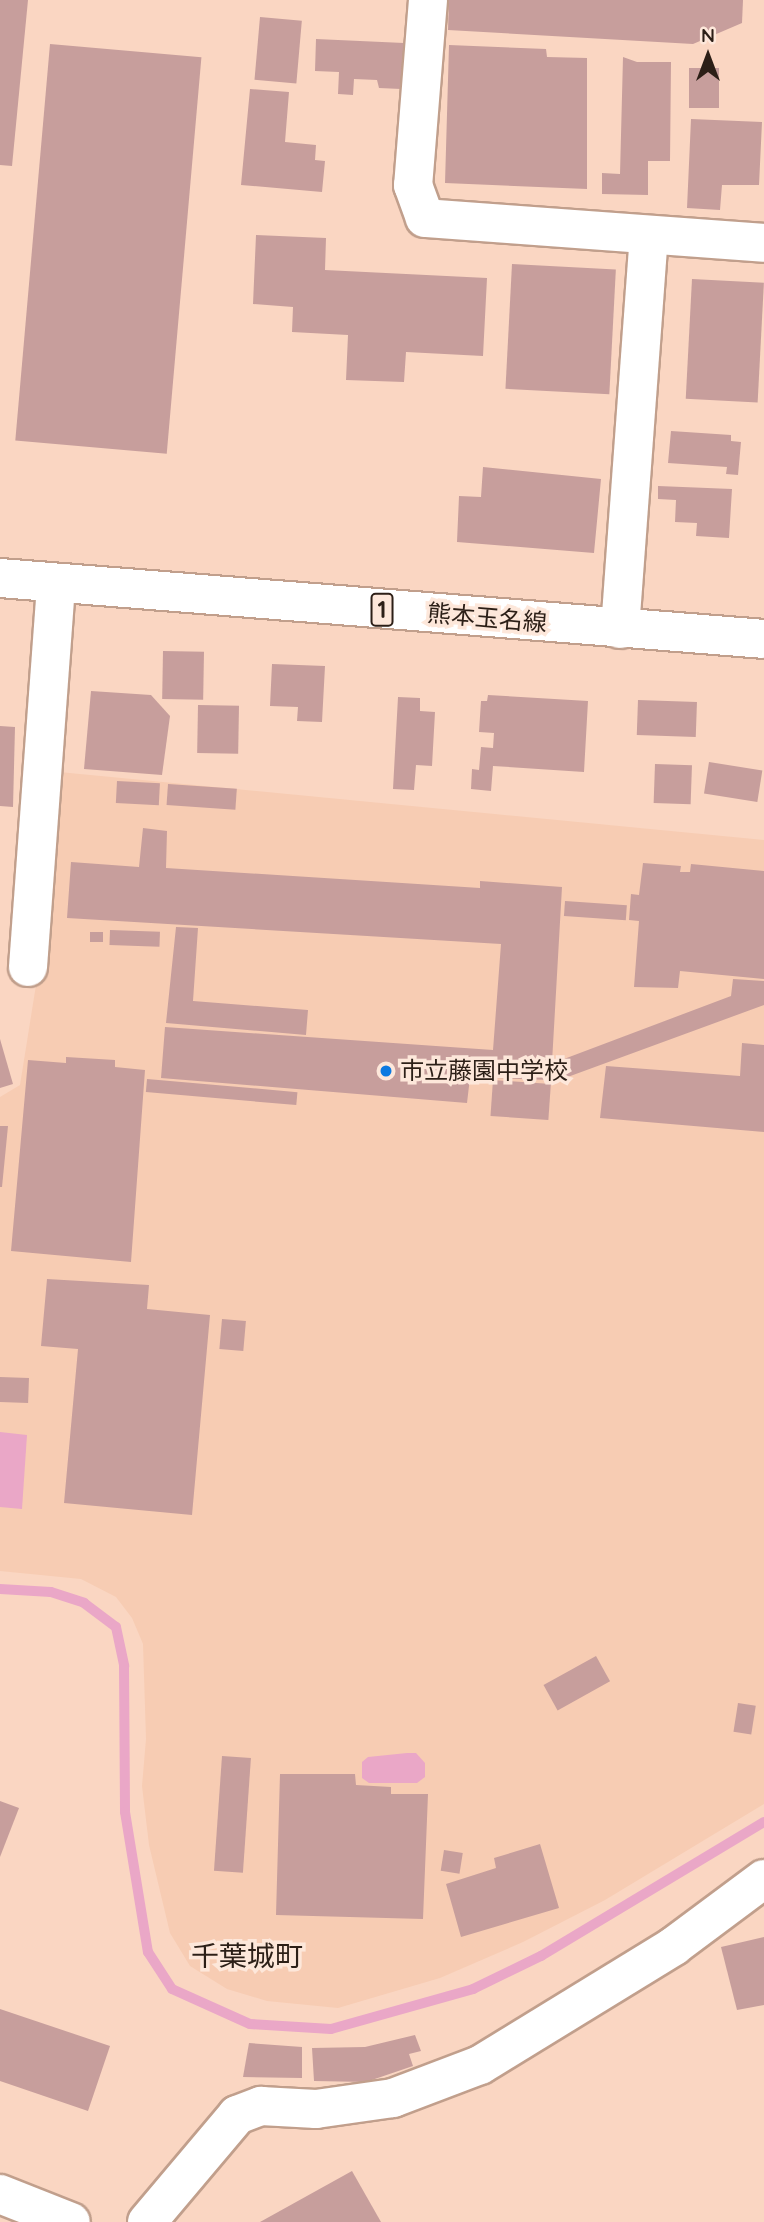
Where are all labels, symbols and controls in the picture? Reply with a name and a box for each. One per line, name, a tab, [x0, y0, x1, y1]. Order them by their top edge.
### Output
north arrow	[673, 21, 743, 91]
text: N	[701, 23, 715, 47]
road number: 1	[370, 590, 394, 630]
street label: 熊本玉名線	[426, 598, 548, 638]
place label: 市立藤園中学校	[400, 1057, 568, 1085]
marker: 市立藤園中学校	[378, 1063, 394, 1079]
district label: 千葉城町	[191, 1939, 303, 1973]

